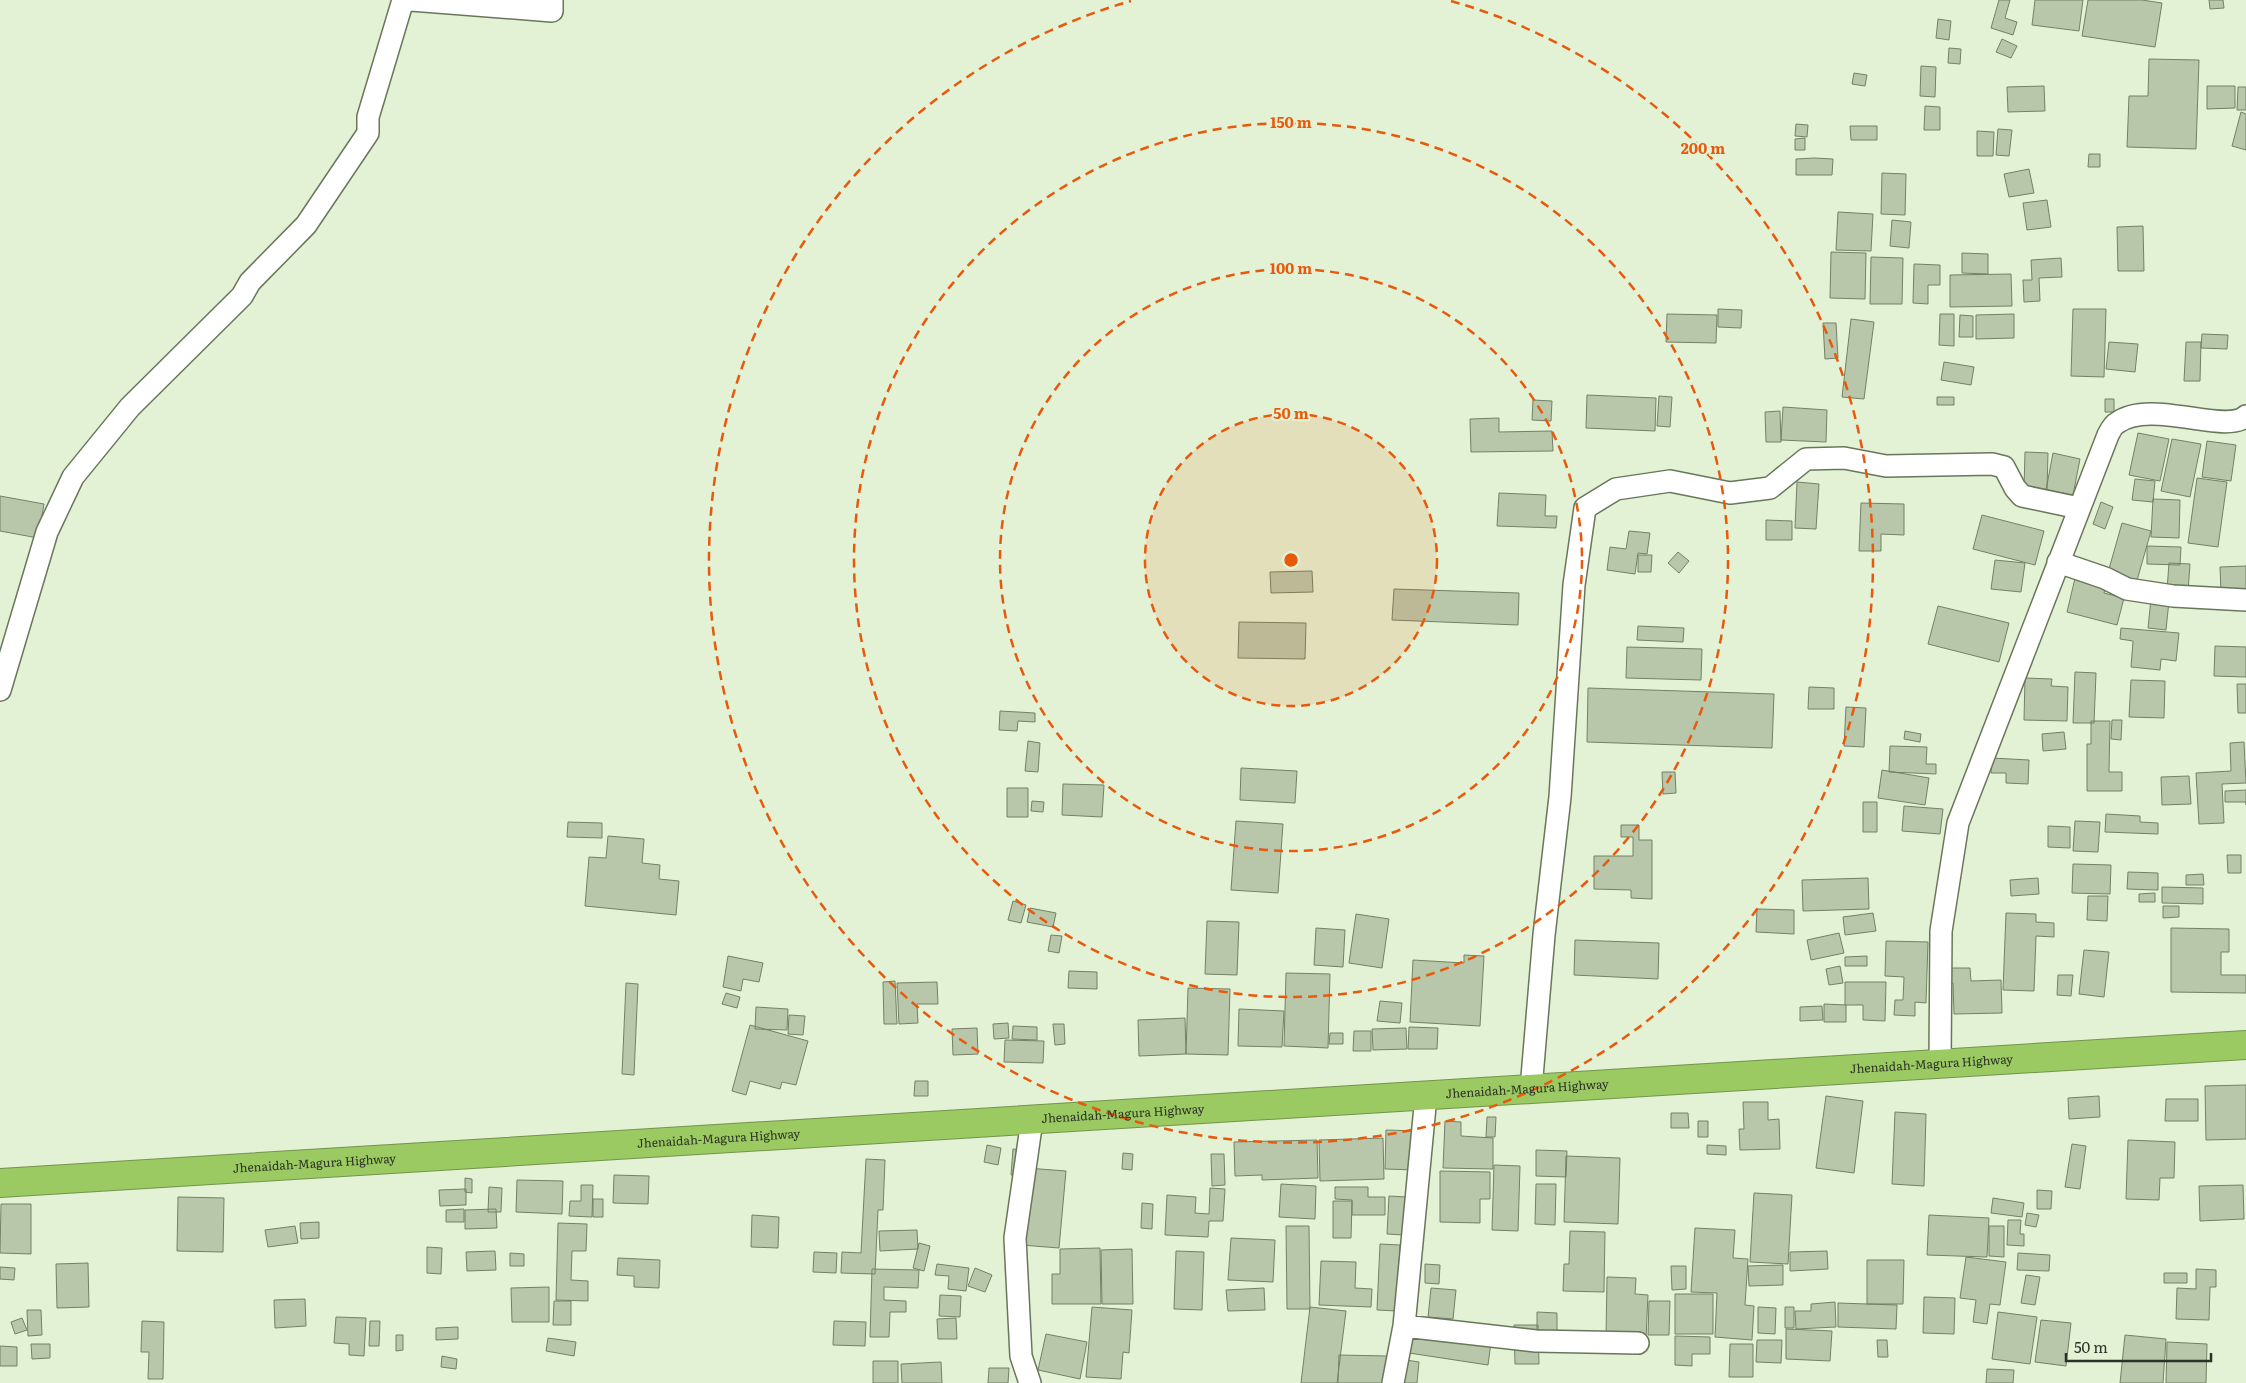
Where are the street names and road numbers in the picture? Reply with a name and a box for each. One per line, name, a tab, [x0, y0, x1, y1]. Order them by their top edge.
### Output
street label: Jhenaidah-Magura Highway	[1849, 1049, 2013, 1077]
street label: Jhenaidah-Magura Highway	[1445, 1074, 1609, 1102]
street label: Jhenaidah-Magura Highway	[1041, 1099, 1205, 1127]
street label: Jhenaidah-Magura Highway	[636, 1124, 801, 1152]
street label: Jhenaidah-Magura Highway	[232, 1149, 397, 1177]

